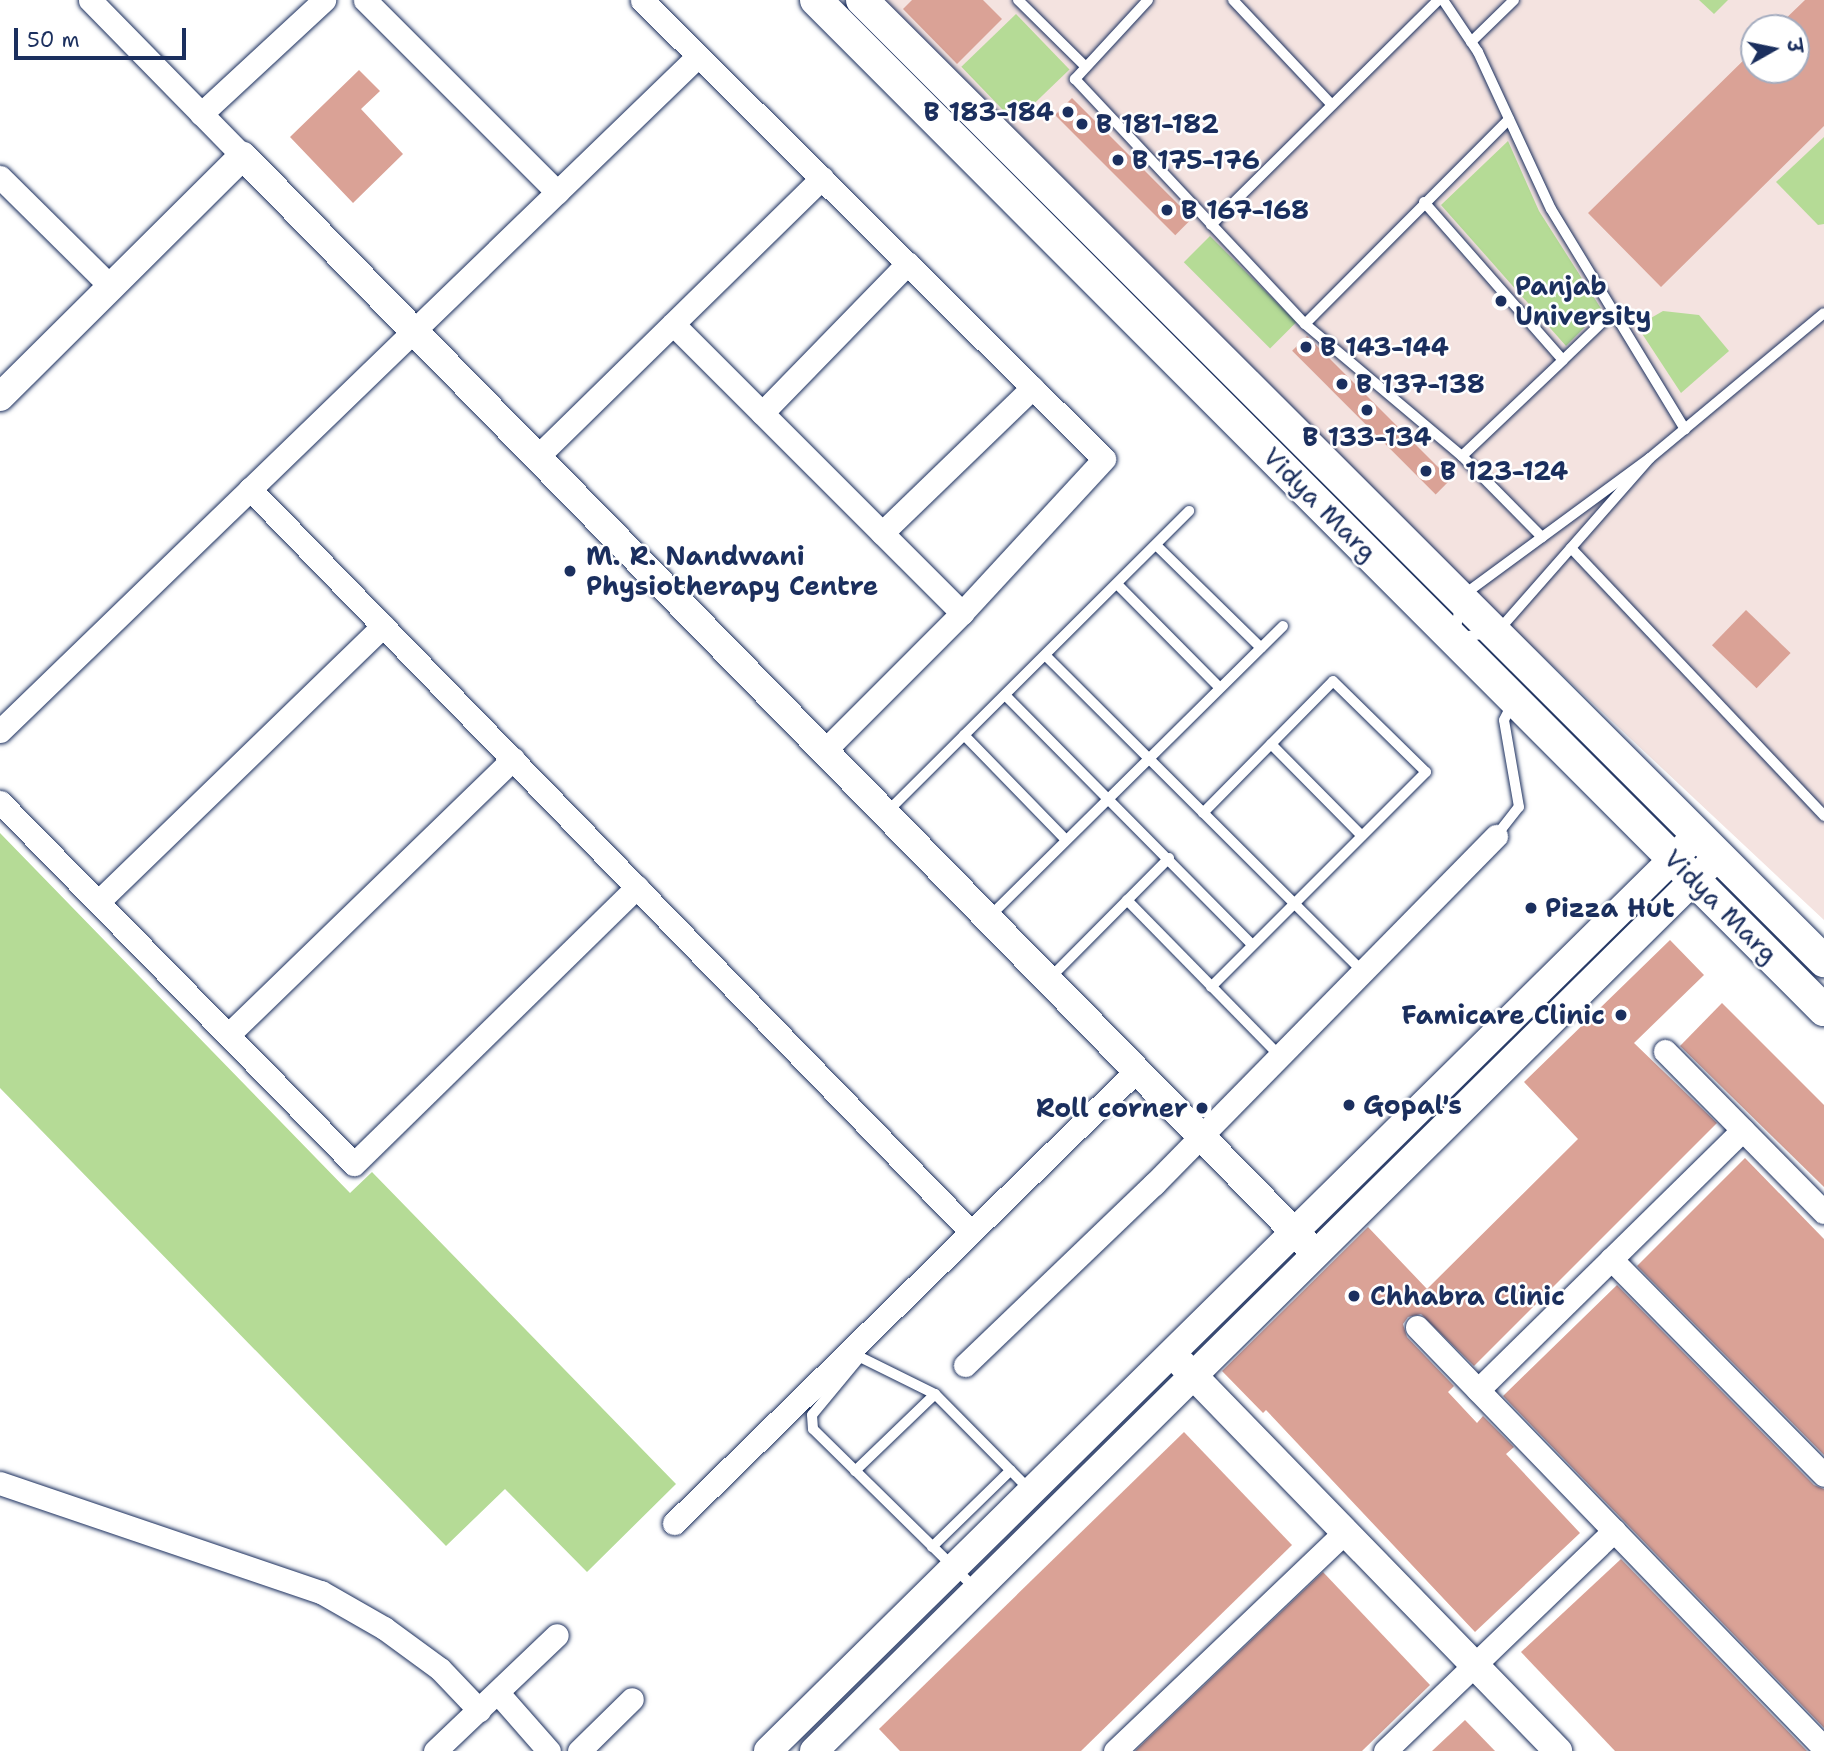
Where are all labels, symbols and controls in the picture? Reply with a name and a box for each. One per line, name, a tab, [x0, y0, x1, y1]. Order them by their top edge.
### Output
scale bar	[18, 14, 189, 58]
north arrow	[1740, 14, 1810, 84]
text: 50 m	[27, 26, 80, 54]
text: उ	[1781, 38, 1808, 54]
place label: B 183-184	[923, 96, 1054, 128]
marker: B 183-184	[1060, 104, 1076, 120]
place label: B 181-182	[1096, 108, 1219, 140]
marker: B 181-182	[1074, 116, 1090, 132]
place label: B 175-176	[1132, 144, 1260, 176]
marker: B 175-176	[1110, 152, 1126, 168]
place label: B 167-168	[1181, 194, 1309, 226]
marker: B 167-168	[1159, 202, 1175, 218]
place label: Panjab University	[1515, 270, 1651, 332]
marker: Panjab University	[1493, 293, 1509, 309]
place label: B 143-144	[1320, 331, 1449, 363]
marker: B 143-144	[1298, 339, 1314, 355]
place label: B 137-138	[1356, 368, 1485, 400]
marker: B 137-138	[1334, 376, 1350, 392]
marker: B 133-134	[1359, 402, 1375, 418]
place label: B 133-134	[1302, 421, 1432, 453]
street label: Vidya Marg	[1257, 441, 1383, 567]
place label: B 123-124	[1440, 455, 1568, 487]
marker: B 123-124	[1418, 463, 1434, 479]
place label: M. R. Nandwani Physiotherapy Centre	[586, 540, 878, 602]
marker: M. R. Nandwani Physiotherapy Centre	[560, 561, 580, 581]
street label: Vidya Marg	[1658, 843, 1784, 969]
place label: Pizza Hut	[1545, 892, 1675, 924]
marker: Pizza Hut	[1523, 900, 1539, 916]
place label: Famicare Clinic	[1401, 999, 1605, 1031]
marker: Famicare Clinic	[1611, 1005, 1631, 1025]
place label: Gopal's	[1363, 1089, 1462, 1121]
place label: Roll corner	[1036, 1092, 1188, 1124]
marker: Gopal's	[1341, 1097, 1357, 1113]
marker: Roll corner	[1194, 1100, 1210, 1116]
place label: Chhabra Clinic	[1370, 1280, 1565, 1312]
marker: Chhabra Clinic	[1344, 1286, 1364, 1306]

